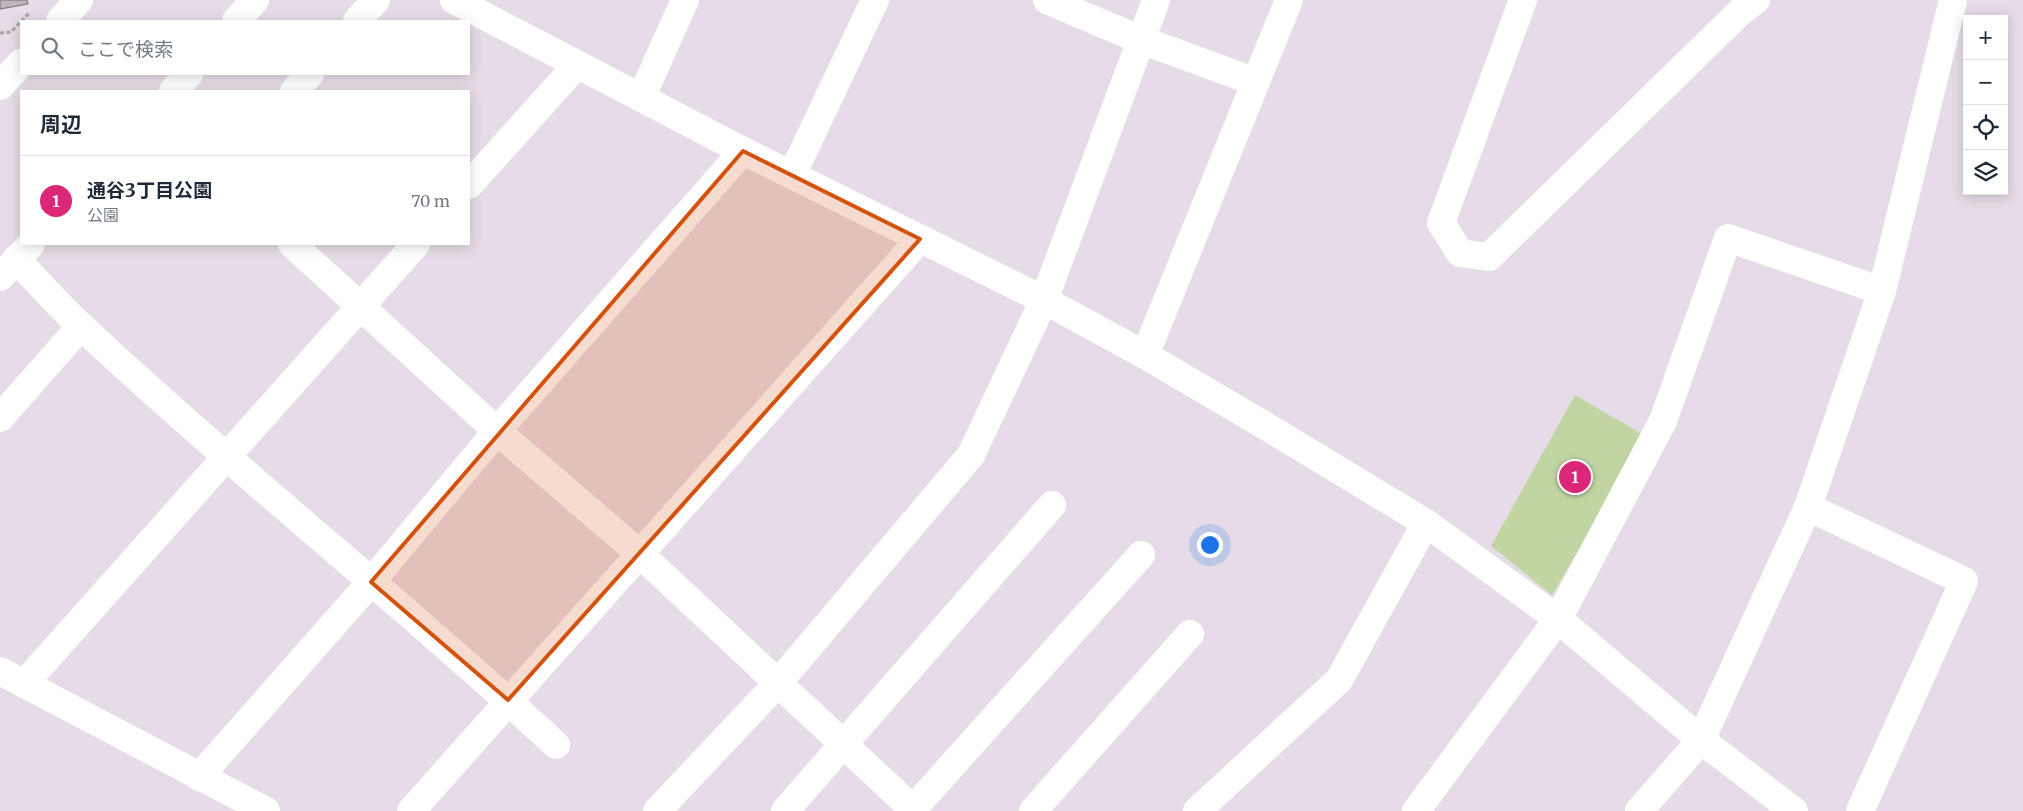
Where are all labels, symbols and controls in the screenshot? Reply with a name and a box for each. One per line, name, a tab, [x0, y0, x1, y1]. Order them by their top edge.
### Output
map controls	[1963, 15, 2008, 195]
button: +	[1963, 15, 2008, 60]
search box	[20, 20, 470, 75]
icon: search	[38, 34, 66, 62]
text: ここで検索	[78, 37, 173, 61]
button: −	[1963, 60, 2008, 105]
button: locate	[1963, 105, 2008, 150]
text: 周辺	[40, 111, 82, 138]
button: layers	[1963, 150, 2008, 195]
text: 通谷3丁目公園	[87, 178, 212, 202]
text: 1	[52, 191, 60, 211]
text: 70 m	[411, 191, 450, 211]
text: 公園	[87, 205, 119, 225]
pin: 1	[1559, 458, 1591, 496]
your location	[1197, 532, 1223, 558]

